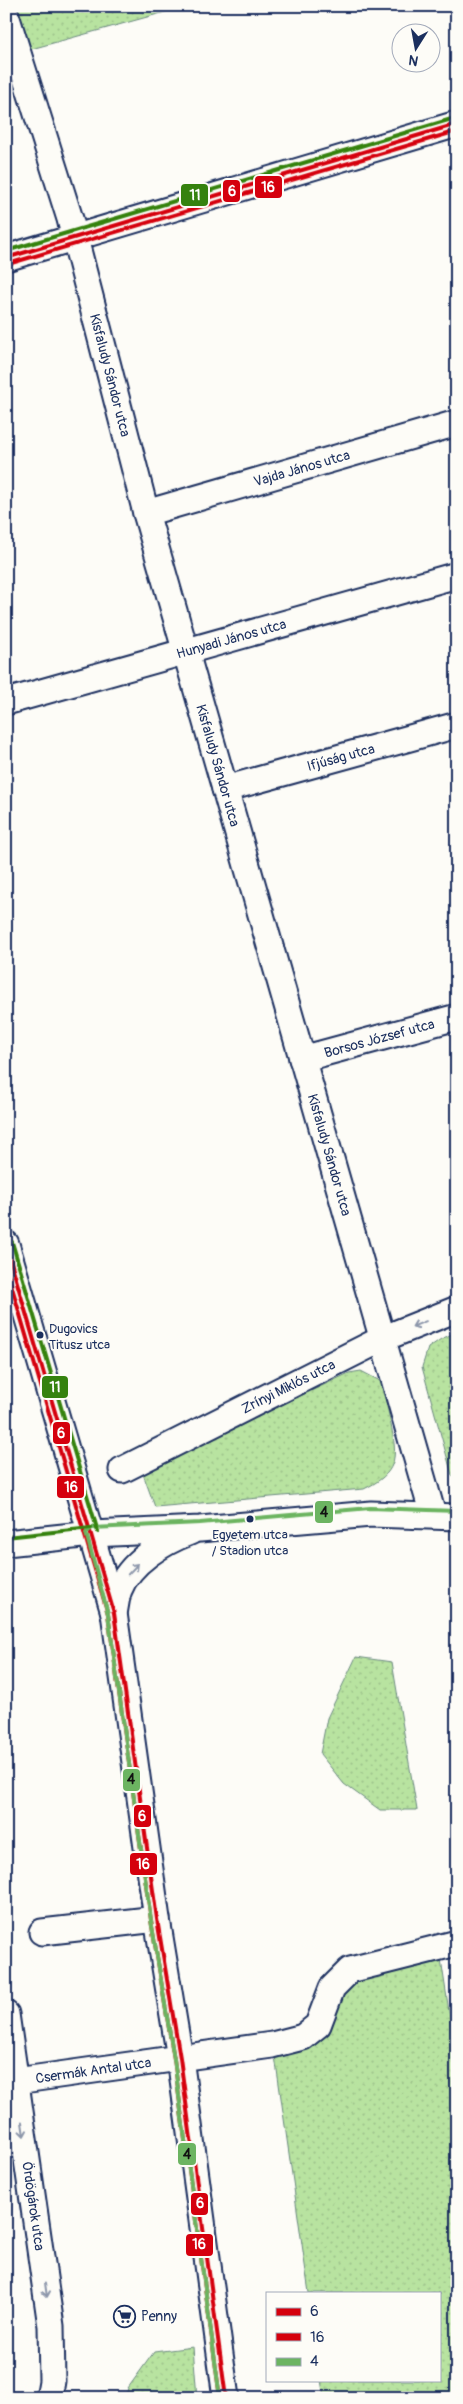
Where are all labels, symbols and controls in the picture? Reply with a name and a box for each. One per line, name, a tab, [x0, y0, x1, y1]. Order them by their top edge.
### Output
north arrow	[390, 22, 440, 72]
text: N	[407, 51, 420, 70]
line badge: 16	[254, 175, 283, 199]
line badge: 6	[222, 179, 241, 203]
text: 16	[261, 179, 275, 196]
line badge: 11	[180, 183, 209, 207]
text: 6	[228, 183, 236, 200]
text: 11	[190, 187, 200, 204]
street label: Kisfaludy Sándor utca	[86, 312, 134, 438]
street label: Vajda János utca	[252, 446, 352, 490]
street label: Hunyadi János utca	[175, 616, 288, 663]
street label: Kisfaludy Sándor utca	[192, 702, 243, 829]
street label: Ifjúság utca	[305, 740, 377, 775]
street label: Borsos József utca	[322, 1016, 436, 1062]
street label: Kisfaludy Sándor utca	[304, 1092, 355, 1218]
one-way arrow	[412, 1320, 427, 1329]
place label: Dugovics Titusz utca	[49, 1321, 110, 1353]
marker: Dugovics Titusz utca	[35, 1330, 45, 1340]
street label: Zrínyi Miklós utca	[239, 1356, 338, 1417]
line badge: 11	[41, 1375, 69, 1399]
text: 11	[50, 1379, 60, 1396]
line badge: 6	[52, 1421, 71, 1445]
text: 6	[57, 1425, 65, 1442]
line badge: 16	[56, 1475, 85, 1499]
text: 16	[64, 1479, 78, 1496]
line badge: 4	[314, 1500, 334, 1524]
text: 4	[320, 1504, 329, 1521]
marker: Egyetem utca / Stadion utca	[245, 1514, 255, 1524]
place label: Egyetem utca / Stadion utca	[212, 1527, 288, 1559]
one-way arrow	[127, 1563, 139, 1576]
line badge: 4	[122, 1768, 141, 1792]
text: 4	[127, 1771, 136, 1788]
line badge: 6	[133, 1804, 152, 1828]
text: 6	[138, 1808, 146, 1825]
line badge: 16	[129, 1852, 158, 1876]
text: 16	[136, 1856, 150, 1873]
street label: Csermák Antal utca	[34, 2054, 152, 2087]
one-way arrow	[18, 2121, 28, 2137]
line badge: 4	[177, 2142, 197, 2166]
text: 4	[183, 2146, 192, 2163]
street label: Ördögárok utca	[18, 2160, 48, 2252]
line badge: 6	[190, 2192, 209, 2216]
text: 6	[196, 2195, 204, 2212]
line badge: 16	[185, 2233, 214, 2257]
text: 16	[192, 2236, 206, 2253]
one-way arrow	[41, 2282, 51, 2298]
legend	[266, 2292, 440, 2382]
text: 6	[310, 2302, 319, 2321]
supermarket icon: Penny	[113, 2304, 137, 2328]
place label: Penny	[141, 2308, 177, 2325]
text: 16	[310, 2328, 325, 2347]
text: 4	[310, 2352, 319, 2371]

